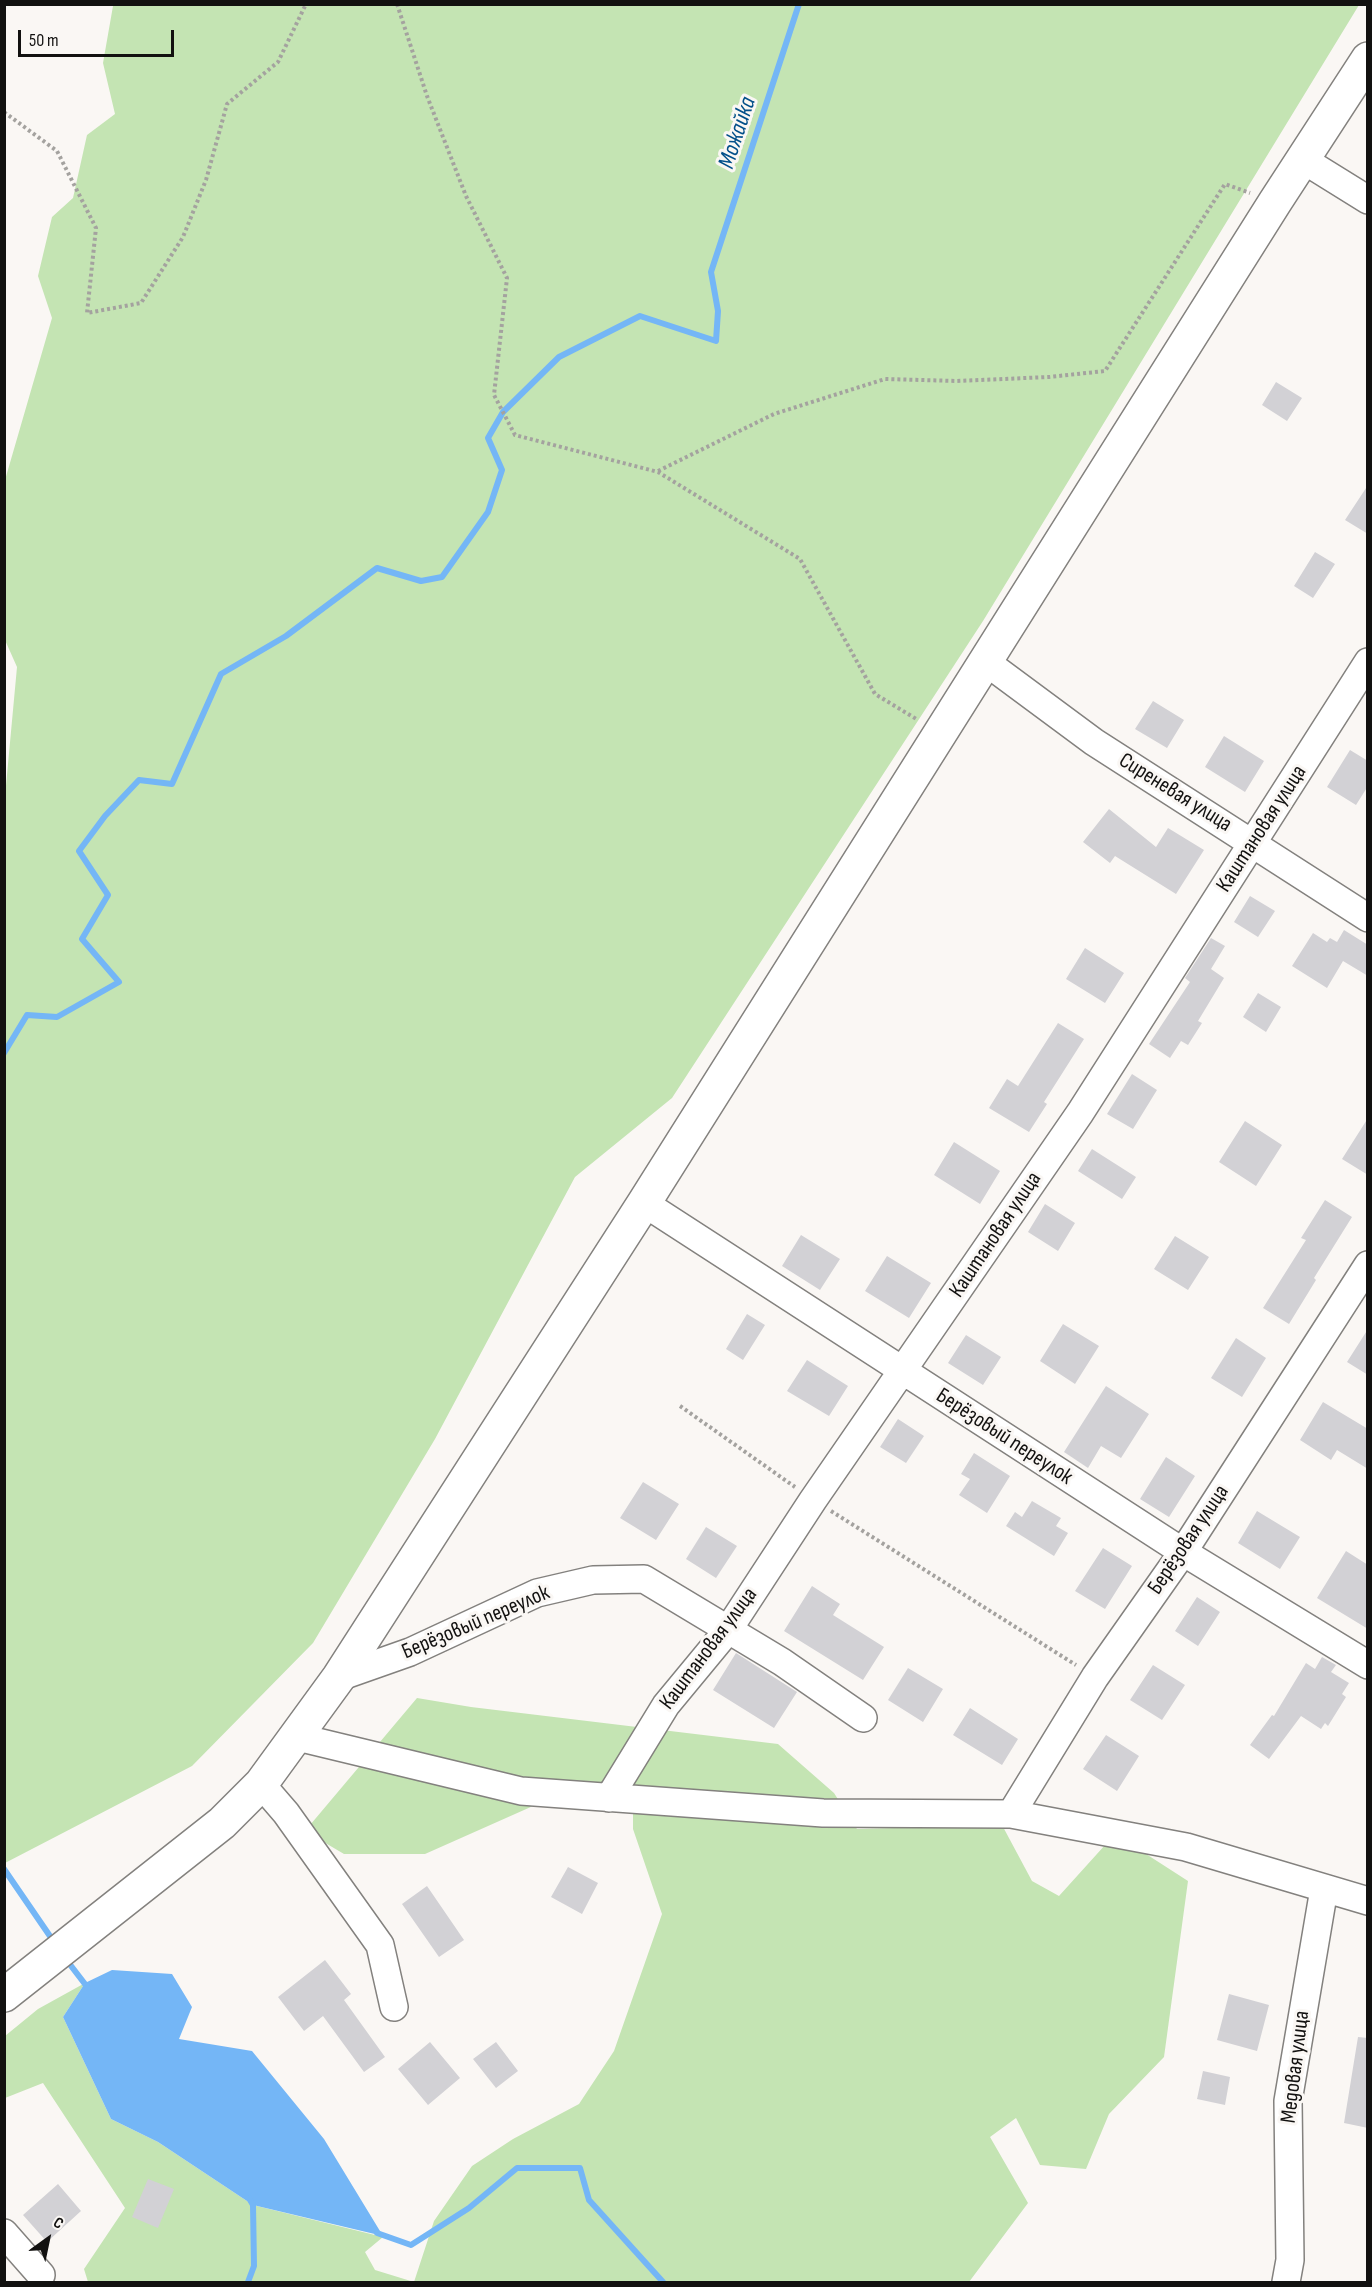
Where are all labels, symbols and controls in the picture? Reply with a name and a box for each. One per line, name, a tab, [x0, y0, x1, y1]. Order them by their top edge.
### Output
scale bar	[21, 18, 177, 56]
text: 50 m	[29, 30, 59, 51]
water label: Можайка	[713, 93, 763, 173]
street label: Сиреневая улица	[1114, 748, 1236, 838]
street label: Каштановая улица	[1211, 761, 1313, 897]
street label: Каштановая улица	[944, 1167, 1048, 1303]
street label: Берёзовый переулок	[931, 1383, 1077, 1491]
street label: Берёзовая улица	[1143, 1480, 1235, 1600]
street label: Берёзовый переулок	[398, 1580, 554, 1666]
street label: Каштановая улица	[655, 1583, 763, 1715]
street label: Медовая улица	[1276, 2009, 1316, 2125]
north arrow	[18, 2209, 78, 2269]
text: С	[49, 2213, 67, 2234]

